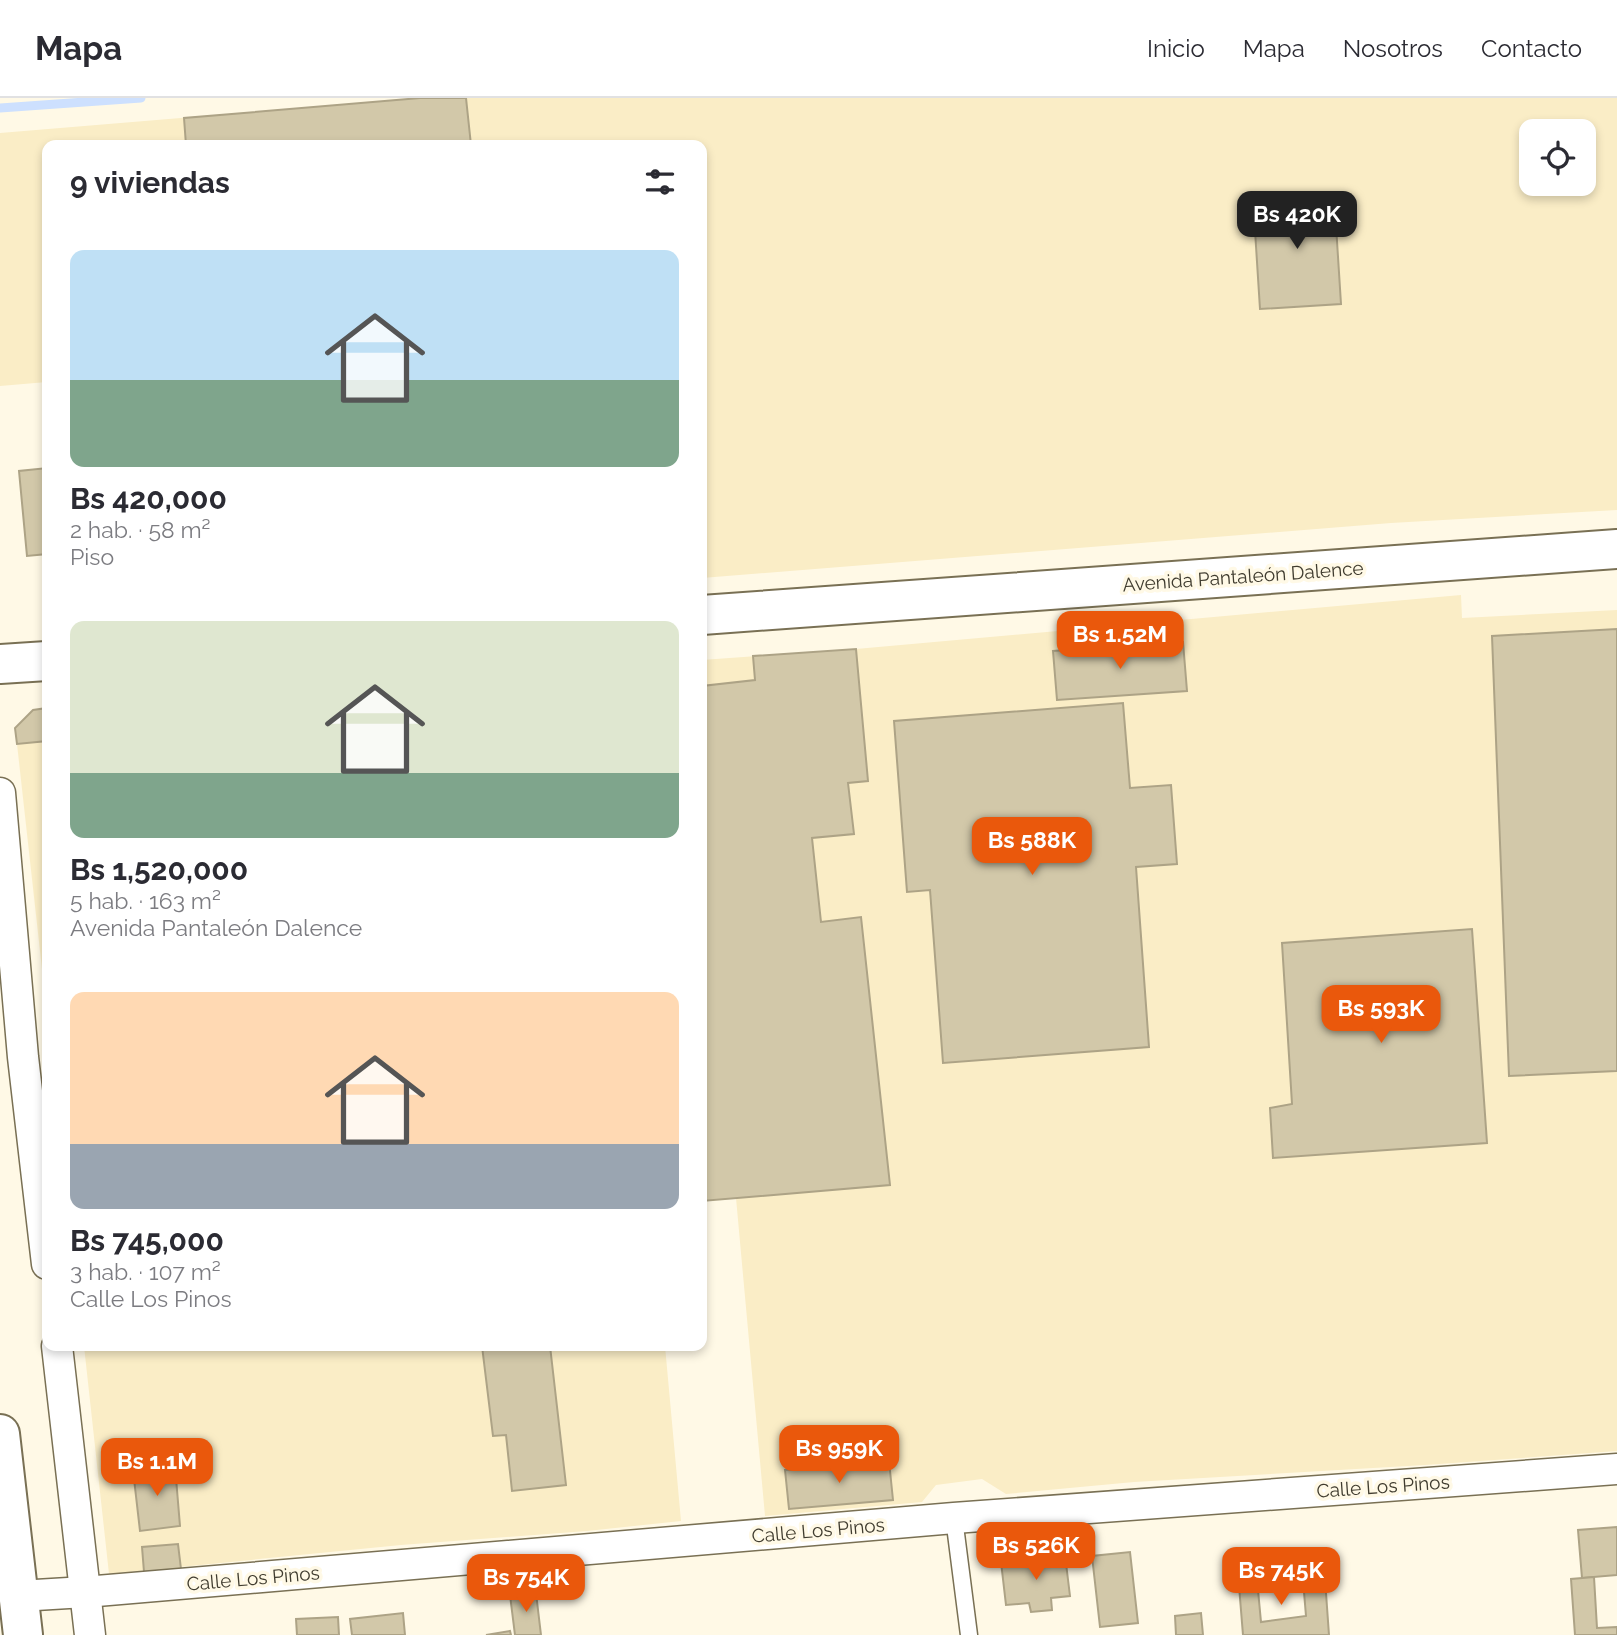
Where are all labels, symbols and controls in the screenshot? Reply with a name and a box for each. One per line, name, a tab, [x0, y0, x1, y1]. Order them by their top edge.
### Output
text: Mapa	[35, 29, 122, 68]
text: Inicio	[1147, 34, 1205, 63]
text: Mapa	[1243, 34, 1305, 63]
text: Nosotros	[1343, 34, 1443, 63]
text: Contacto	[1481, 34, 1582, 63]
map controls	[1519, 119, 1596, 196]
button: locate	[1519, 119, 1596, 196]
icon: filters	[641, 163, 679, 201]
text: 9 viviendas	[70, 165, 230, 200]
pin: Bs 420K	[1232, 192, 1362, 251]
text: Bs 420K	[1253, 200, 1341, 227]
icon: home	[312, 295, 438, 421]
text: Bs 420,000	[70, 481, 227, 516]
text: 2 hab. · 58 m²	[70, 516, 211, 543]
text: Piso	[70, 543, 114, 570]
street label: Avenida Pantaleón Dalence	[1122, 557, 1364, 595]
pin: Bs 1.52M	[1048, 612, 1192, 671]
text: Bs 1.52M	[1073, 620, 1167, 647]
icon: home	[312, 666, 438, 792]
pin: Bs 588K	[967, 818, 1097, 877]
text: Bs 588K	[988, 826, 1076, 853]
text: Bs 1,520,000	[70, 852, 248, 887]
text: 5 hab. · 163 m²	[70, 887, 221, 914]
text: Avenida Pantaleón Dalence	[70, 914, 362, 941]
pin: Bs 593K	[1316, 986, 1446, 1045]
text: Bs 593K	[1338, 994, 1424, 1021]
icon: home	[312, 1037, 438, 1163]
text: Bs 745,000	[70, 1223, 224, 1258]
text: 3 hab. · 107 m²	[70, 1258, 221, 1285]
text: Calle Los Pinos	[70, 1285, 232, 1312]
pin: Bs 959K	[774, 1426, 904, 1485]
text: Bs 959K	[795, 1434, 883, 1461]
pin: Bs 1.1M	[92, 1438, 222, 1498]
text: Bs 1.1M	[117, 1447, 197, 1474]
street label: Calle Los Pinos	[1316, 1470, 1450, 1502]
street label: Calle Los Pinos	[751, 1513, 885, 1547]
pin: Bs 526K	[971, 1522, 1101, 1582]
text: Bs 526K	[992, 1531, 1080, 1558]
pin: Bs 745K	[1216, 1548, 1346, 1607]
pin: Bs 754K	[461, 1554, 591, 1614]
text: Bs 745K	[1238, 1556, 1324, 1583]
street label: Calle Los Pinos	[186, 1561, 320, 1595]
text: Bs 754K	[483, 1563, 569, 1590]

